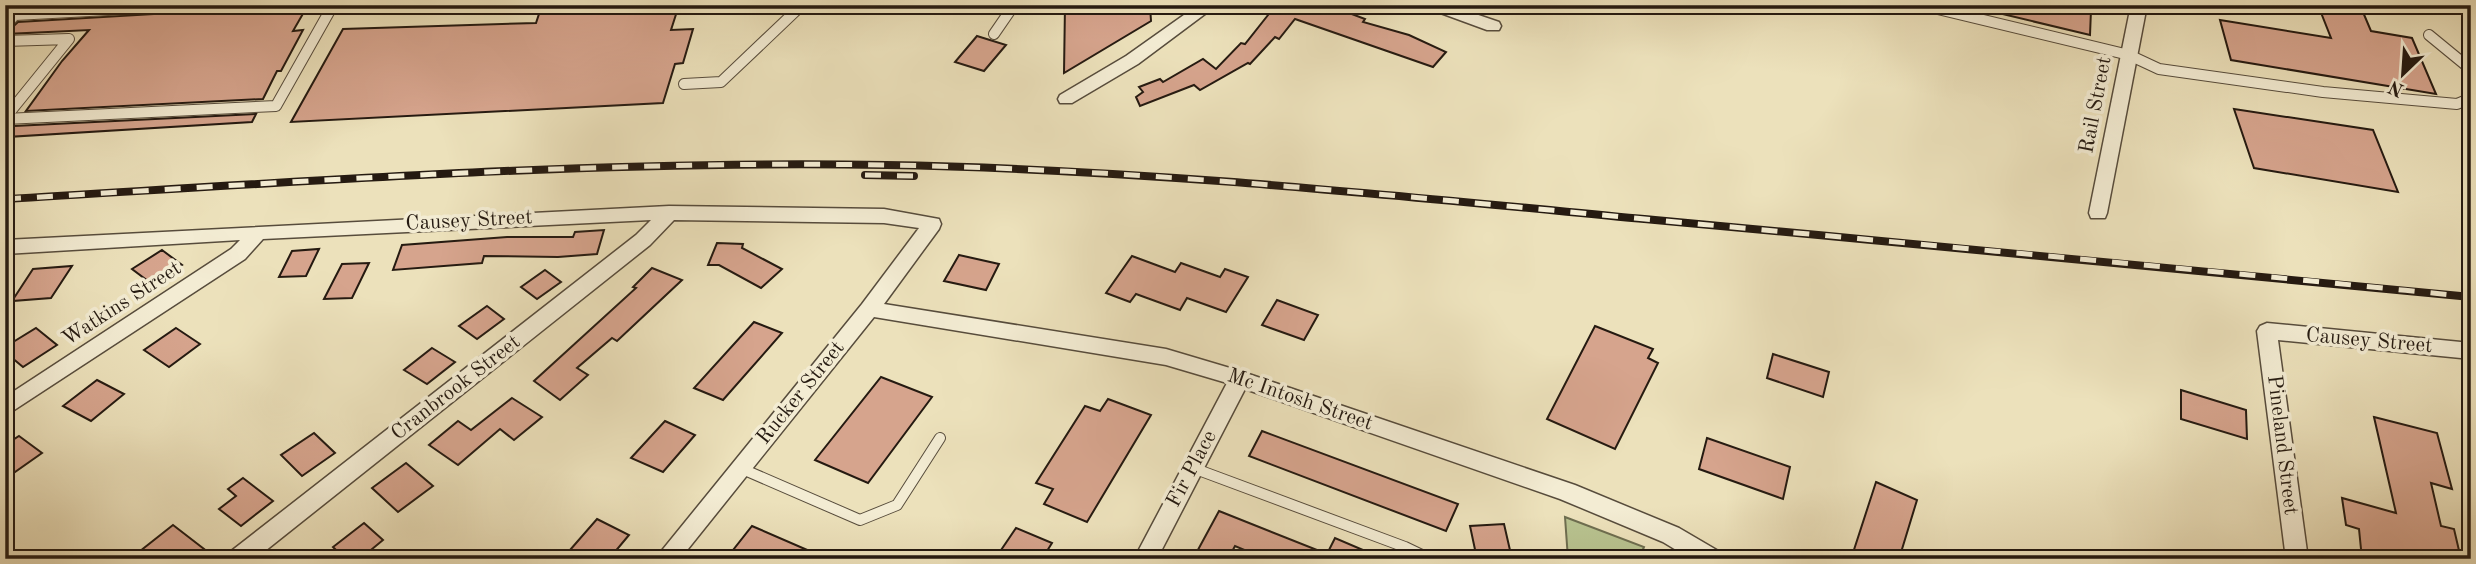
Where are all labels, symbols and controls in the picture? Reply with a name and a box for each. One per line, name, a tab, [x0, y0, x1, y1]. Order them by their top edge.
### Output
north arrow	[2368, 38, 2438, 108]
street label: Rail Street	[2076, 55, 2116, 155]
text: N	[2386, 75, 2407, 99]
street label: Causey Street	[405, 207, 533, 235]
street label: Watkins Street	[59, 258, 185, 350]
street label: Causey Street	[2305, 325, 2433, 357]
street label: Cranbrook Street	[388, 331, 524, 445]
street label: Rucker Street	[753, 337, 849, 449]
street label: Mc Intosh Street	[1225, 365, 1375, 435]
street label: Pineland Street	[2263, 374, 2301, 516]
street label: Fir Place	[1163, 427, 1221, 511]

